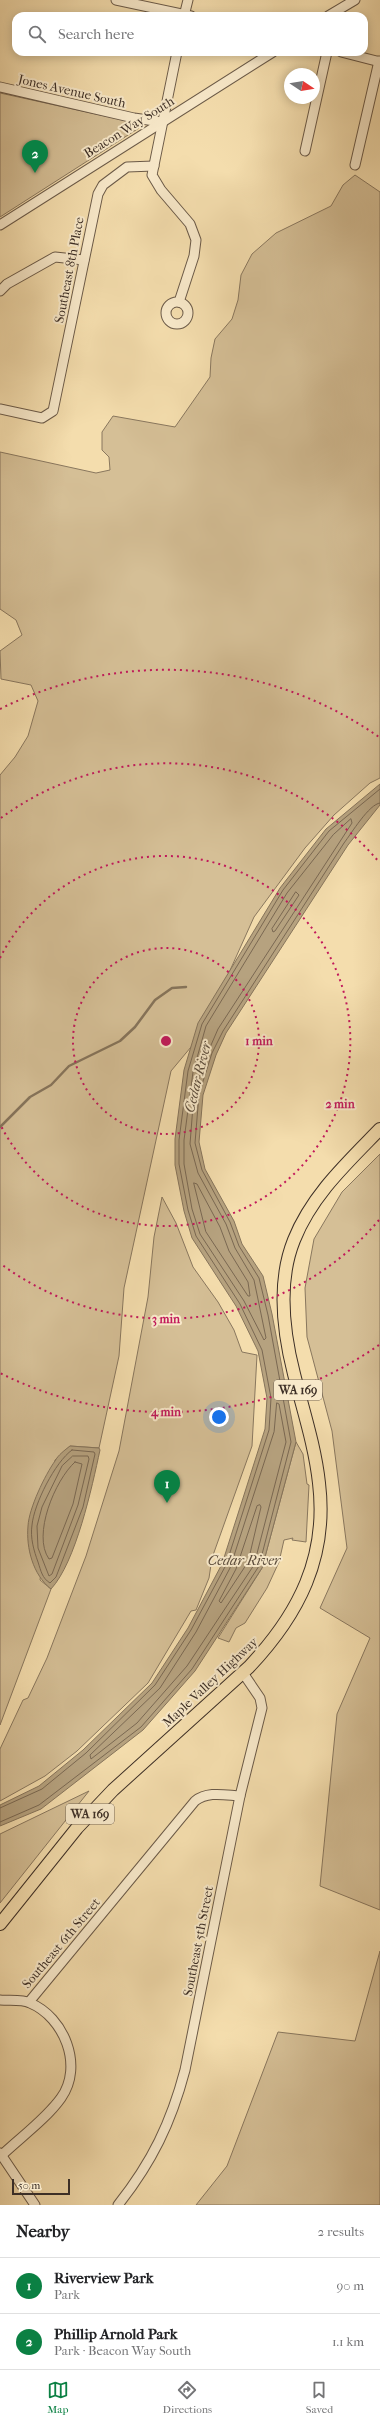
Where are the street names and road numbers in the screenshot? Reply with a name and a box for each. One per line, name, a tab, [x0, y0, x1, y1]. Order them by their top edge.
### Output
street label: Jones Avenue South	[16, 71, 128, 111]
street label: Beacon Way South	[81, 93, 177, 161]
street label: Southeast 8th Place	[51, 215, 87, 324]
road number: WA 169	[274, 1380, 322, 1400]
street label: Maple Valley Highway	[159, 1633, 261, 1730]
road number: WA 169	[66, 1804, 114, 1824]
street label: Southeast 5th Street	[180, 1884, 216, 1997]
street label: Southeast 6th Street	[19, 1895, 103, 1991]

